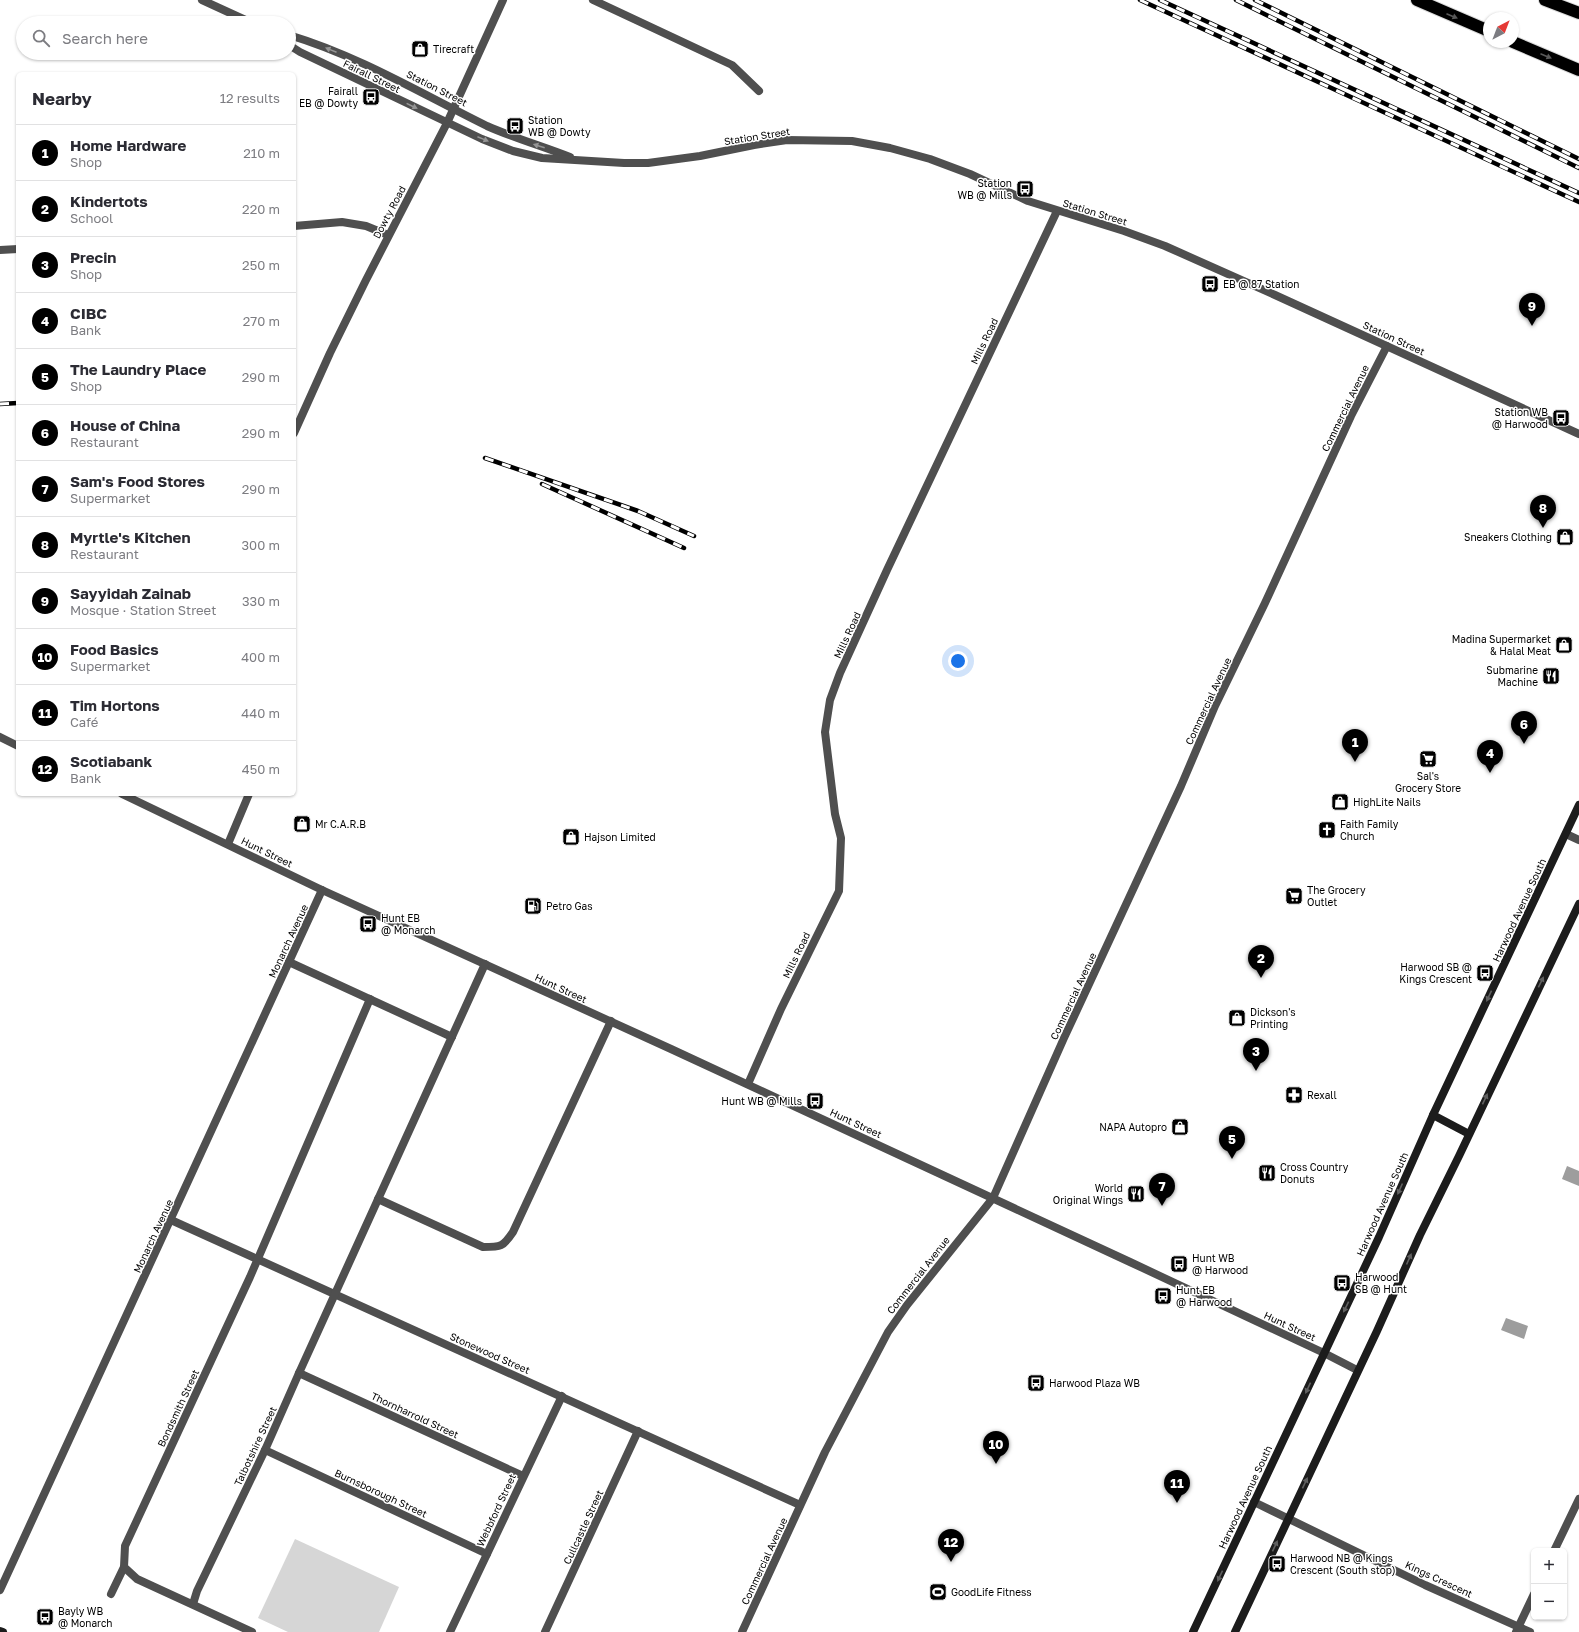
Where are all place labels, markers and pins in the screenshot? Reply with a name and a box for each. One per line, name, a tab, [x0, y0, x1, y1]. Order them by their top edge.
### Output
shop icon: Tirecraft	[410, 39, 430, 59]
place label: Tirecraft	[433, 43, 474, 55]
place label: Fairall EB @ Dowty	[299, 85, 358, 109]
bus stop icon: Fairall EB @ Dowty	[361, 87, 381, 107]
place label: Station WB @ Dowty	[528, 114, 591, 138]
bus stop icon: Station WB @ Dowty	[505, 116, 525, 136]
place label: Station WB @ Mills	[958, 177, 1012, 201]
bus stop icon: Station WB @ Mills	[1015, 179, 1035, 199]
bus stop icon: EB @ 87 Station	[1200, 274, 1220, 294]
place label: EB @ 87 Station	[1223, 278, 1299, 290]
pin: 9	[1519, 293, 1545, 326]
place label: Station WB @ Harwood	[1492, 406, 1548, 430]
bus stop icon: Station WB @ Harwood	[1551, 408, 1571, 428]
pin: 8	[1530, 495, 1556, 528]
shop icon: Sneakers Clothing	[1555, 527, 1575, 547]
place label: Sneakers Clothing	[1464, 531, 1552, 543]
place label: Madina Supermarket & Halal Meat	[1452, 633, 1551, 657]
shop icon: Madina Supermarket & Halal Meat	[1554, 635, 1574, 655]
place label: Submarine Machine	[1486, 664, 1538, 688]
restaurant icon: Submarine Machine	[1541, 666, 1561, 686]
pin: 6	[1511, 711, 1537, 744]
pin: 1	[1342, 729, 1368, 762]
pin: 4	[1477, 740, 1503, 773]
supermarket icon: Sal's Grocery Store	[1418, 749, 1438, 769]
place label: Sal's Grocery Store	[1395, 770, 1461, 794]
shop icon: HighLite Nails	[1330, 792, 1350, 812]
place label: HighLite Nails	[1353, 796, 1421, 808]
shop icon: Mr C.A.R.B	[292, 814, 312, 834]
place label: Mr C.A.R.B	[315, 818, 366, 830]
place label: Faith Family Church	[1340, 818, 1399, 842]
church icon: Faith Family Church	[1317, 820, 1337, 840]
shop icon: Hajson Limited	[561, 827, 581, 847]
place label: Hajson Limited	[584, 831, 656, 843]
place label: The Grocery Outlet	[1307, 884, 1366, 908]
supermarket icon: The Grocery Outlet	[1284, 886, 1304, 906]
fuel station icon: Petro Gas	[523, 896, 543, 916]
place label: Petro Gas	[546, 900, 593, 912]
place label: Hunt EB @ Monarch	[381, 912, 436, 936]
bus stop icon: Hunt EB @ Monarch	[358, 914, 378, 934]
pin: 2	[1248, 945, 1274, 978]
place label: Harwood SB @ Kings Crescent	[1399, 961, 1472, 985]
bus stop icon: Harwood SB @ Kings Crescent	[1475, 963, 1495, 983]
place label: Dickson's Printing	[1250, 1006, 1296, 1030]
shop icon: Dickson's Printing	[1227, 1008, 1247, 1028]
pin: 3	[1243, 1038, 1269, 1071]
pharmacy icon: Rexall	[1284, 1085, 1304, 1105]
place label: Rexall	[1307, 1089, 1337, 1101]
bus stop icon: Hunt WB @ Mills	[805, 1091, 825, 1111]
place label: Hunt WB @ Mills	[721, 1095, 802, 1107]
shop icon: NAPA Autopro	[1170, 1117, 1190, 1137]
place label: NAPA Autopro	[1099, 1121, 1167, 1133]
pin: 5	[1219, 1126, 1245, 1159]
place label: Cross Country Donuts	[1280, 1161, 1349, 1185]
restaurant icon: Cross Country Donuts	[1257, 1163, 1277, 1183]
pin: 7	[1149, 1173, 1175, 1206]
place label: World Original Wings	[1053, 1182, 1123, 1206]
restaurant icon: World Original Wings	[1126, 1184, 1146, 1204]
place label: Hunt WB @ Harwood	[1192, 1252, 1248, 1276]
bus stop icon: Hunt WB @ Harwood	[1169, 1254, 1189, 1274]
place label: Harwood SB @ Hunt	[1355, 1271, 1407, 1295]
bus stop icon: Harwood SB @ Hunt	[1332, 1273, 1352, 1293]
place label: Hunt EB @ Harwood	[1176, 1284, 1232, 1308]
bus stop icon: Hunt EB @ Harwood	[1153, 1286, 1173, 1306]
bus stop icon: Harwood Plaza WB	[1026, 1373, 1046, 1393]
place label: Harwood Plaza WB	[1049, 1377, 1140, 1389]
pin: 10	[983, 1431, 1009, 1464]
pin: 11	[1164, 1470, 1190, 1503]
pin: 12	[938, 1529, 964, 1562]
place label: Harwood NB @ Kings Crescent (South stop)	[1290, 1552, 1396, 1576]
bus stop icon: Harwood NB @ Kings Crescent (South stop)	[1267, 1554, 1287, 1574]
sports icon: GoodLife Fitness	[928, 1582, 948, 1602]
place label: GoodLife Fitness	[951, 1586, 1032, 1598]
place label: Bayly WB @ Monarch	[58, 1605, 113, 1629]
bus stop icon: Bayly WB @ Monarch	[35, 1607, 55, 1627]

